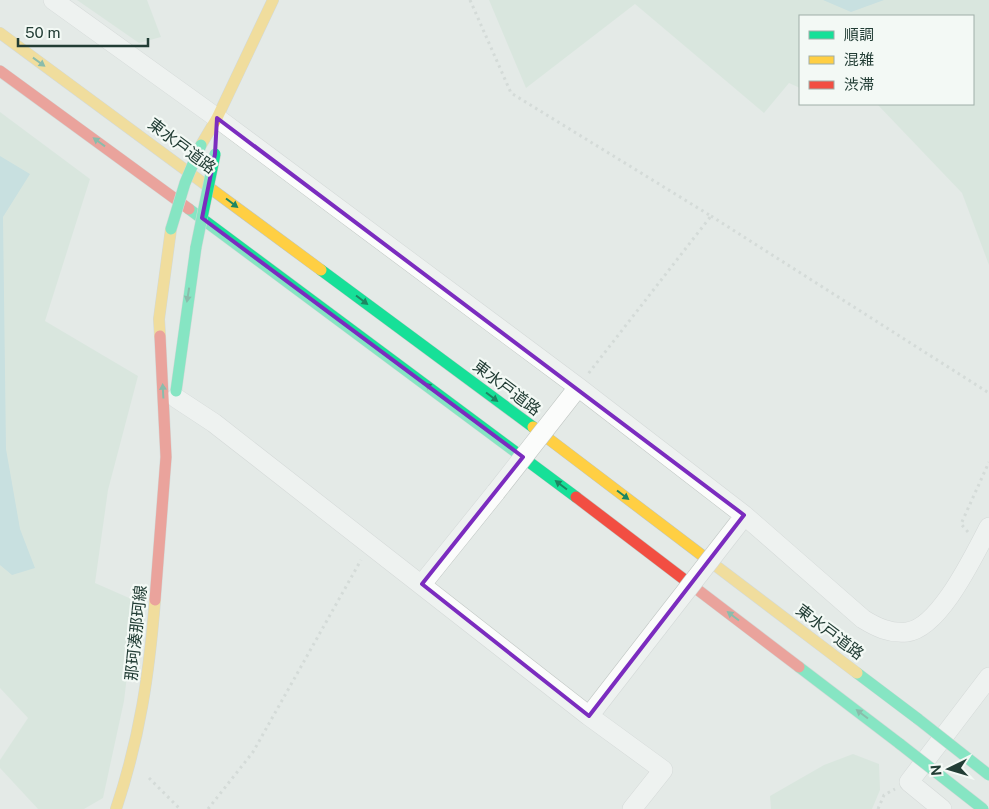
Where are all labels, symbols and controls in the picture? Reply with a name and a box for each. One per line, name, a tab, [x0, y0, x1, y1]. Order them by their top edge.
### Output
scale bar	[18, 15, 148, 47]
legend	[799, 15, 974, 105]
text: 50 m	[25, 24, 60, 41]
text: 順調	[844, 26, 874, 43]
text: 混雑	[844, 51, 874, 68]
one-way arrow	[32, 57, 46, 67]
text: 渋滞	[844, 76, 874, 93]
street label: 東水戸道路	[144, 114, 220, 178]
one-way arrow	[92, 137, 106, 147]
one-way arrow	[225, 198, 238, 209]
one-way arrow	[184, 288, 192, 304]
one-way arrow	[355, 295, 368, 306]
street label: 東水戸道路	[469, 356, 545, 420]
one-way arrow	[159, 382, 167, 398]
one-way arrow	[425, 383, 438, 394]
one-way arrow	[485, 392, 498, 403]
one-way arrow	[555, 480, 568, 491]
one-way arrow	[616, 489, 629, 500]
street label: 那珂湊那珂線	[122, 584, 150, 682]
street label: 東水戸道路	[792, 600, 868, 664]
one-way arrow	[727, 610, 740, 621]
one-way arrow	[855, 709, 869, 719]
north arrow	[924, 744, 974, 794]
text: N	[928, 764, 944, 776]

